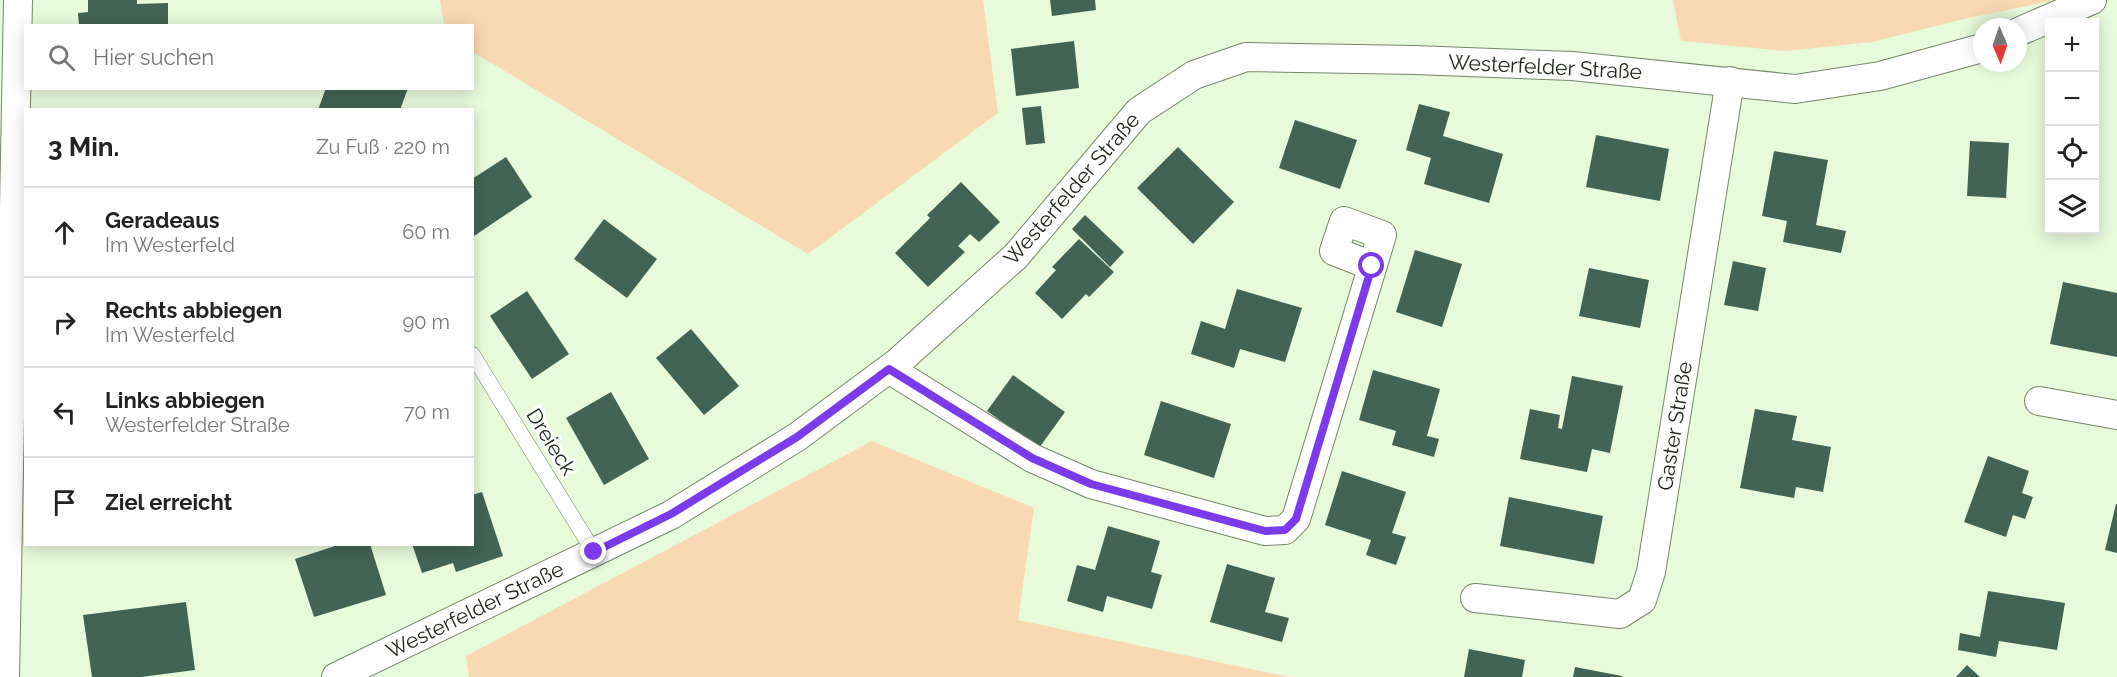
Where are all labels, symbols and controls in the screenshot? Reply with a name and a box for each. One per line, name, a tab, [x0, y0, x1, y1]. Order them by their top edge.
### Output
north arrow	[1973, 18, 2027, 72]
map controls	[2045, 18, 2099, 234]
button: +	[2045, 18, 2099, 72]
search box	[24, 24, 474, 90]
icon: search	[45, 41, 78, 74]
text: Hier suchen	[93, 44, 214, 70]
street label: Westerfelder Straße	[1447, 49, 1643, 84]
button: −	[2045, 72, 2099, 126]
street label: Westerfelder Straße	[999, 107, 1145, 270]
button: locate	[2045, 126, 2099, 180]
text: 3 Min.	[48, 132, 119, 162]
text: Zu Fuß · 220 m	[316, 135, 450, 159]
button: layers	[2045, 180, 2099, 234]
text: Geradeaus	[105, 207, 220, 233]
icon: ahead	[48, 216, 81, 249]
text: 60 m	[402, 220, 450, 244]
text: Im Westerfeld	[105, 233, 235, 257]
route start	[1358, 252, 1384, 278]
text: Rechts abbiegen	[105, 297, 282, 323]
icon: right	[48, 306, 81, 339]
text: 90 m	[403, 310, 450, 334]
text: Im Westerfeld	[105, 323, 235, 347]
street label: Gaster Straße	[1652, 360, 1697, 492]
text: Links abbiegen	[105, 387, 265, 413]
icon: left	[48, 396, 81, 429]
text: 70 m	[404, 400, 450, 424]
street label: Dreieck	[521, 404, 582, 480]
text: Westerfelder Straße	[105, 413, 290, 437]
icon: arrive	[48, 486, 81, 519]
text: Ziel erreicht	[105, 489, 232, 515]
route end	[580, 538, 606, 564]
street label: Westerfelder Straße	[382, 556, 567, 663]

